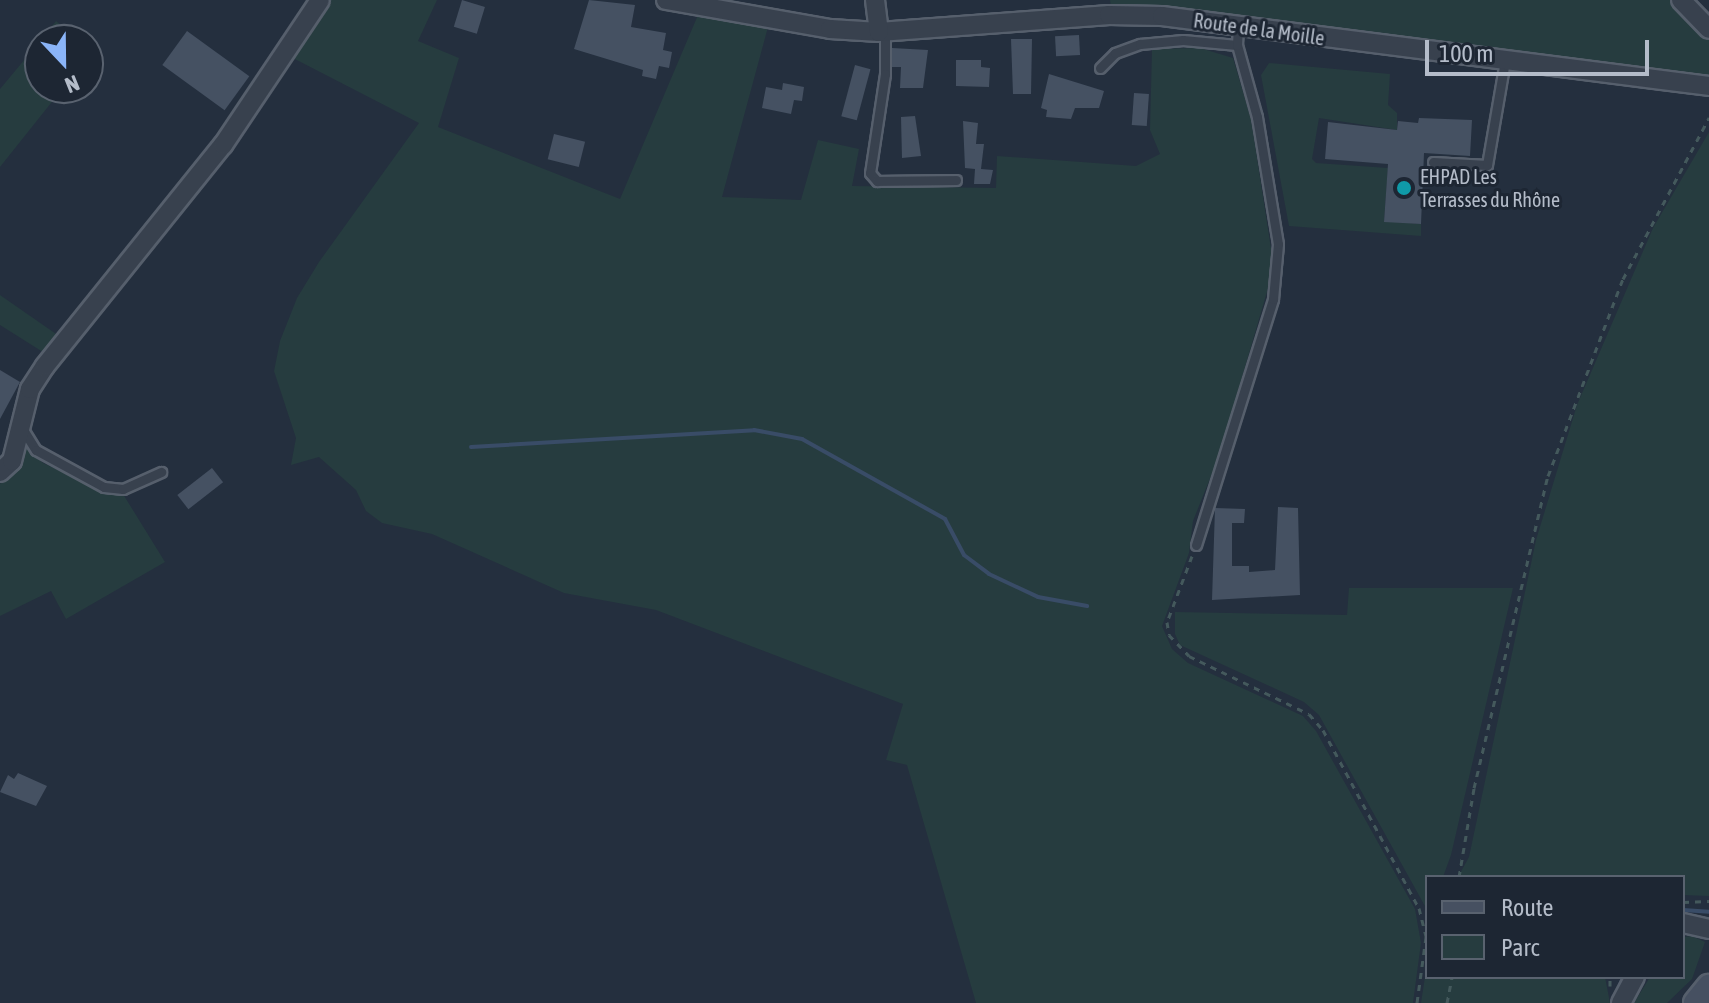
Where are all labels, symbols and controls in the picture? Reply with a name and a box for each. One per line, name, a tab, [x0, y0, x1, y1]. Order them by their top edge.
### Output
street label: Route de la Moille	[1192, 8, 1326, 50]
north arrow	[24, 24, 104, 104]
scale bar	[1429, 24, 1653, 74]
text: 100 m	[1439, 40, 1493, 67]
text: N	[61, 70, 83, 99]
place label: EHPAD Les Terrasses du Rhône	[1420, 164, 1560, 211]
marker: EHPAD Les Terrasses du Rhône	[1395, 179, 1413, 197]
legend	[1425, 875, 1685, 979]
text: Route	[1501, 894, 1553, 921]
text: Parc	[1501, 934, 1539, 961]

